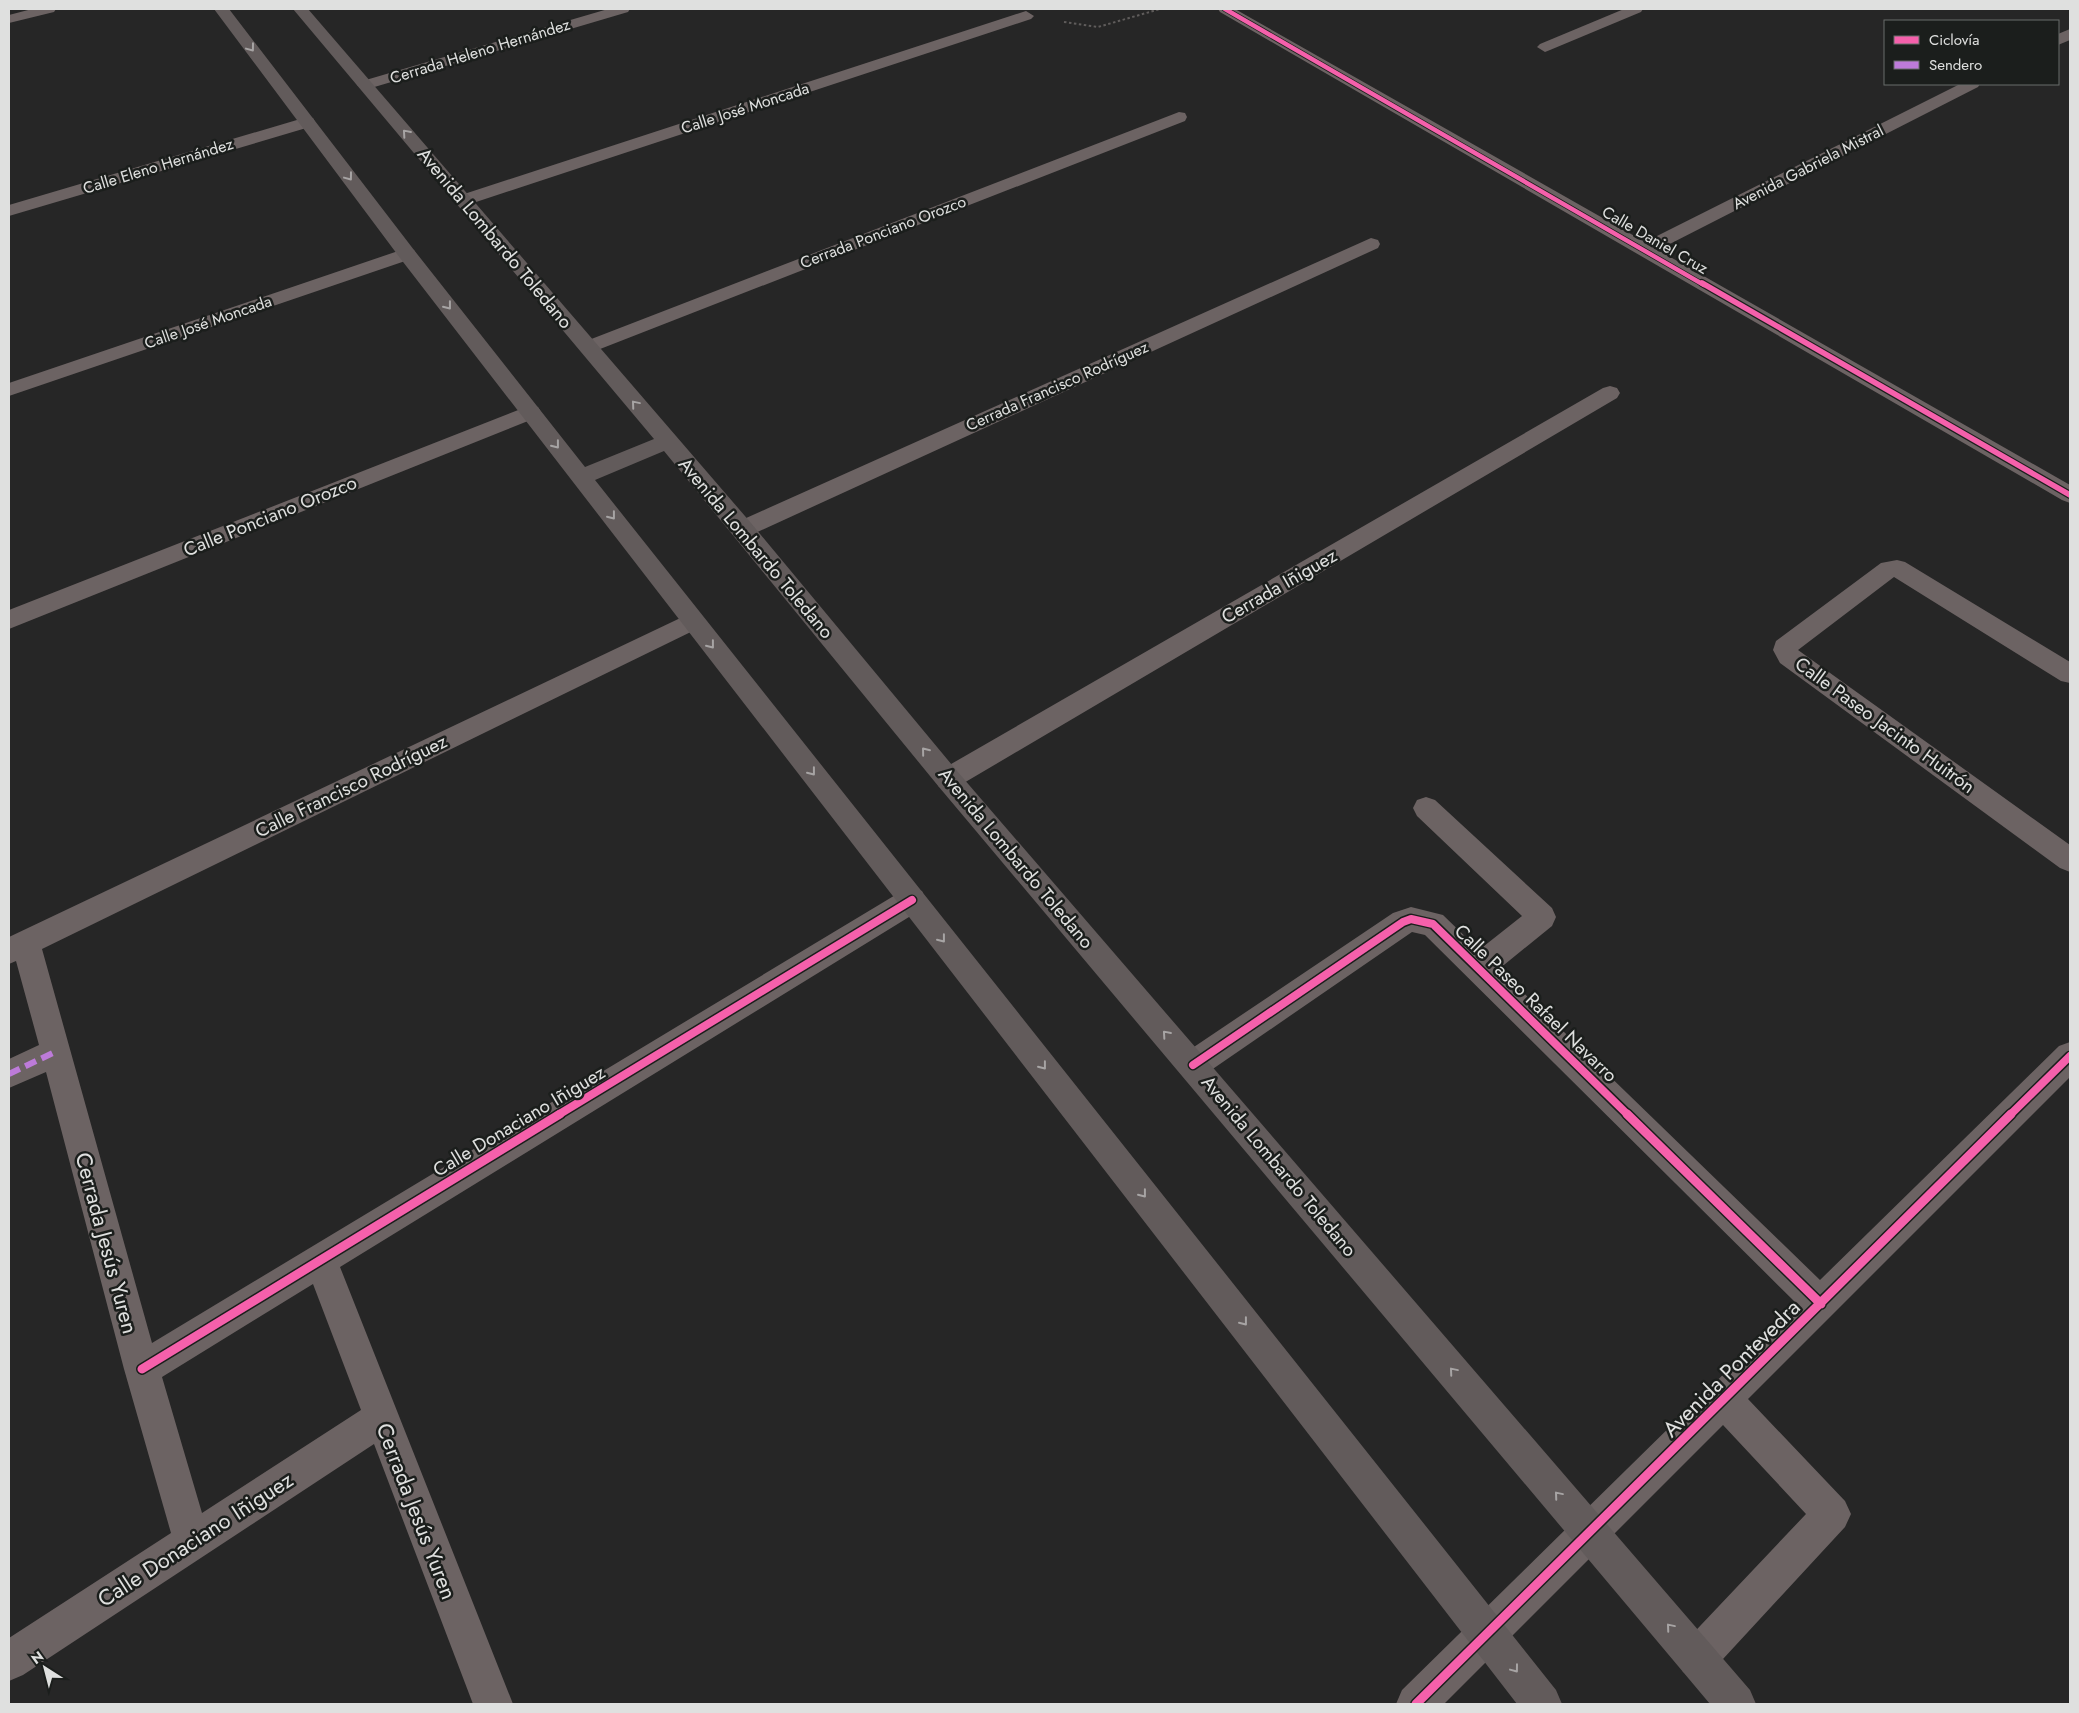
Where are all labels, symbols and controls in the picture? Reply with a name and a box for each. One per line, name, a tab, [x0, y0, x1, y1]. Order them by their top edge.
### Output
street label: Cerrada Heleno Hernández	[387, 12, 573, 89]
legend	[1884, 20, 2059, 85]
text: Ciclovía	[1929, 29, 1979, 51]
one-way arrow	[245, 42, 254, 51]
text: Sendero	[1929, 54, 1982, 76]
street label: Calle José Moncada	[678, 76, 812, 140]
street label: Avenida Gabriela Mistral	[1729, 119, 1887, 215]
one-way arrow	[403, 129, 412, 138]
street label: Calle Eleno Hernández	[80, 132, 237, 200]
street label: Avenida Lombardo Toledano	[411, 142, 579, 334]
one-way arrow	[343, 171, 352, 181]
street label: Cerrada Ponciano Orozco	[797, 190, 970, 274]
street label: Calle Daniel Cruz	[1598, 200, 1713, 280]
street label: Calle José Moncada	[141, 289, 275, 355]
one-way arrow	[442, 300, 450, 309]
street label: Cerrada Francisco Rodríguez	[962, 335, 1152, 437]
one-way arrow	[633, 401, 641, 410]
one-way arrow	[551, 439, 559, 448]
street label: Avenida Lombardo Toledano	[672, 452, 840, 644]
street label: Calle Ponciano Orozco	[179, 469, 361, 563]
one-way arrow	[606, 510, 615, 520]
street label: Cerrada Iñiguez	[1216, 542, 1342, 630]
one-way arrow	[706, 639, 714, 648]
street label: Calle Paseo Jacinto Huitrón	[1789, 650, 1981, 800]
street label: Calle Francisco Rodríguez	[251, 728, 452, 844]
one-way arrow	[921, 747, 930, 756]
street label: Avenida Lombardo Toledano	[932, 762, 1100, 954]
one-way arrow	[806, 767, 815, 776]
street label: Calle Paseo Rafael Navarro	[1448, 918, 1624, 1088]
one-way arrow	[937, 933, 945, 942]
one-way arrow	[1163, 1031, 1172, 1040]
street label: Calle Donaciano Iñiguez	[428, 1059, 610, 1183]
one-way arrow	[1037, 1061, 1046, 1070]
street label: Avenida Lombardo Toledano	[1195, 1070, 1363, 1262]
street label: Cerrada Jesús Yuren	[67, 1149, 147, 1337]
one-way arrow	[1138, 1188, 1146, 1197]
street label: Avenida Pontevedra	[1655, 1292, 1807, 1444]
one-way arrow	[1238, 1316, 1246, 1325]
one-way arrow	[1450, 1368, 1459, 1377]
street label: Cerrada Jesús Yuren	[369, 1418, 465, 1604]
street label: Calle Donaciano Iñiguez	[91, 1464, 299, 1614]
one-way arrow	[1556, 1492, 1564, 1501]
one-way arrow	[1668, 1624, 1676, 1633]
north arrow	[20, 1643, 70, 1693]
text: N	[27, 1646, 48, 1669]
one-way arrow	[1510, 1663, 1518, 1672]

